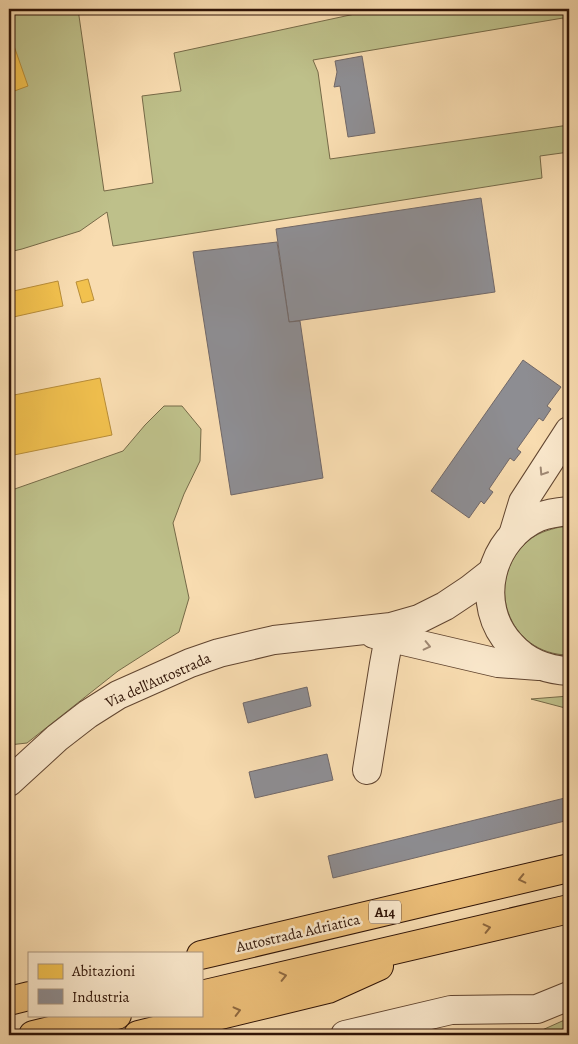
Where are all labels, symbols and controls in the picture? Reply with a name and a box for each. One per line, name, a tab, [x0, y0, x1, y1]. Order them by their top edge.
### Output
one-way arrow	[539, 467, 549, 476]
one-way arrow	[422, 640, 431, 651]
street label: Via dell'Autostrada	[101, 648, 214, 713]
one-way arrow	[517, 873, 526, 884]
road number: A14	[369, 900, 401, 924]
street label: Autostrada Adriatica	[233, 909, 362, 957]
one-way arrow	[483, 923, 492, 934]
legend	[28, 952, 202, 1016]
text: Abitazioni	[71, 961, 135, 981]
one-way arrow	[278, 971, 287, 982]
text: Industria	[72, 987, 130, 1007]
one-way arrow	[232, 1006, 241, 1017]

